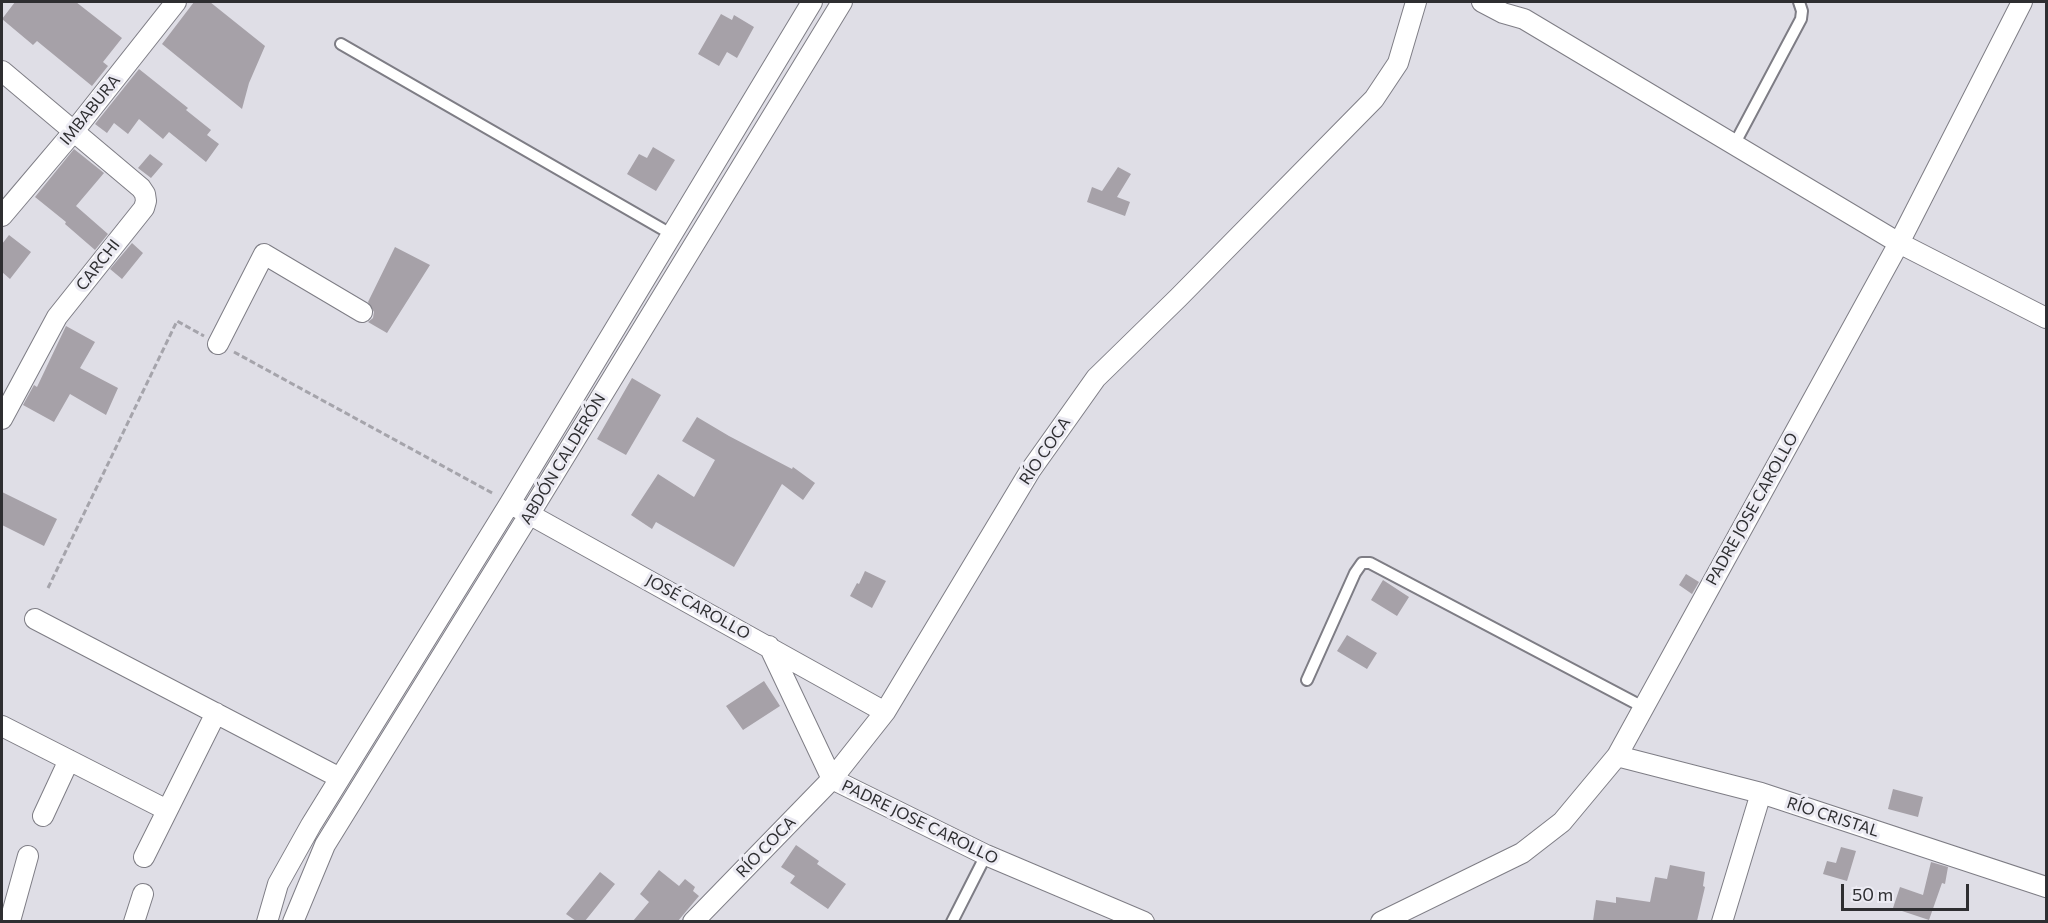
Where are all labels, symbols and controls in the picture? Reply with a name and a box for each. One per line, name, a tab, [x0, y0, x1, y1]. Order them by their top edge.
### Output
street label: IMBABURA	[56, 71, 124, 149]
street label: CARCHI	[72, 235, 124, 295]
street label: ABDÓN CALDERÓN	[516, 390, 610, 528]
street label: RÍO COCA	[1015, 414, 1075, 488]
street label: PADRE JOSE CAROLLO	[1702, 429, 1802, 589]
street label: JOSÉ CAROLLO	[642, 570, 754, 644]
street label: PADRE JOSE CAROLLO	[839, 776, 1001, 868]
street label: RÍO CRISTAL	[1785, 793, 1881, 841]
street label: RÍO COCA	[732, 813, 800, 881]
scale bar	[1844, 872, 1972, 910]
text: 50 m	[1852, 883, 1893, 905]

